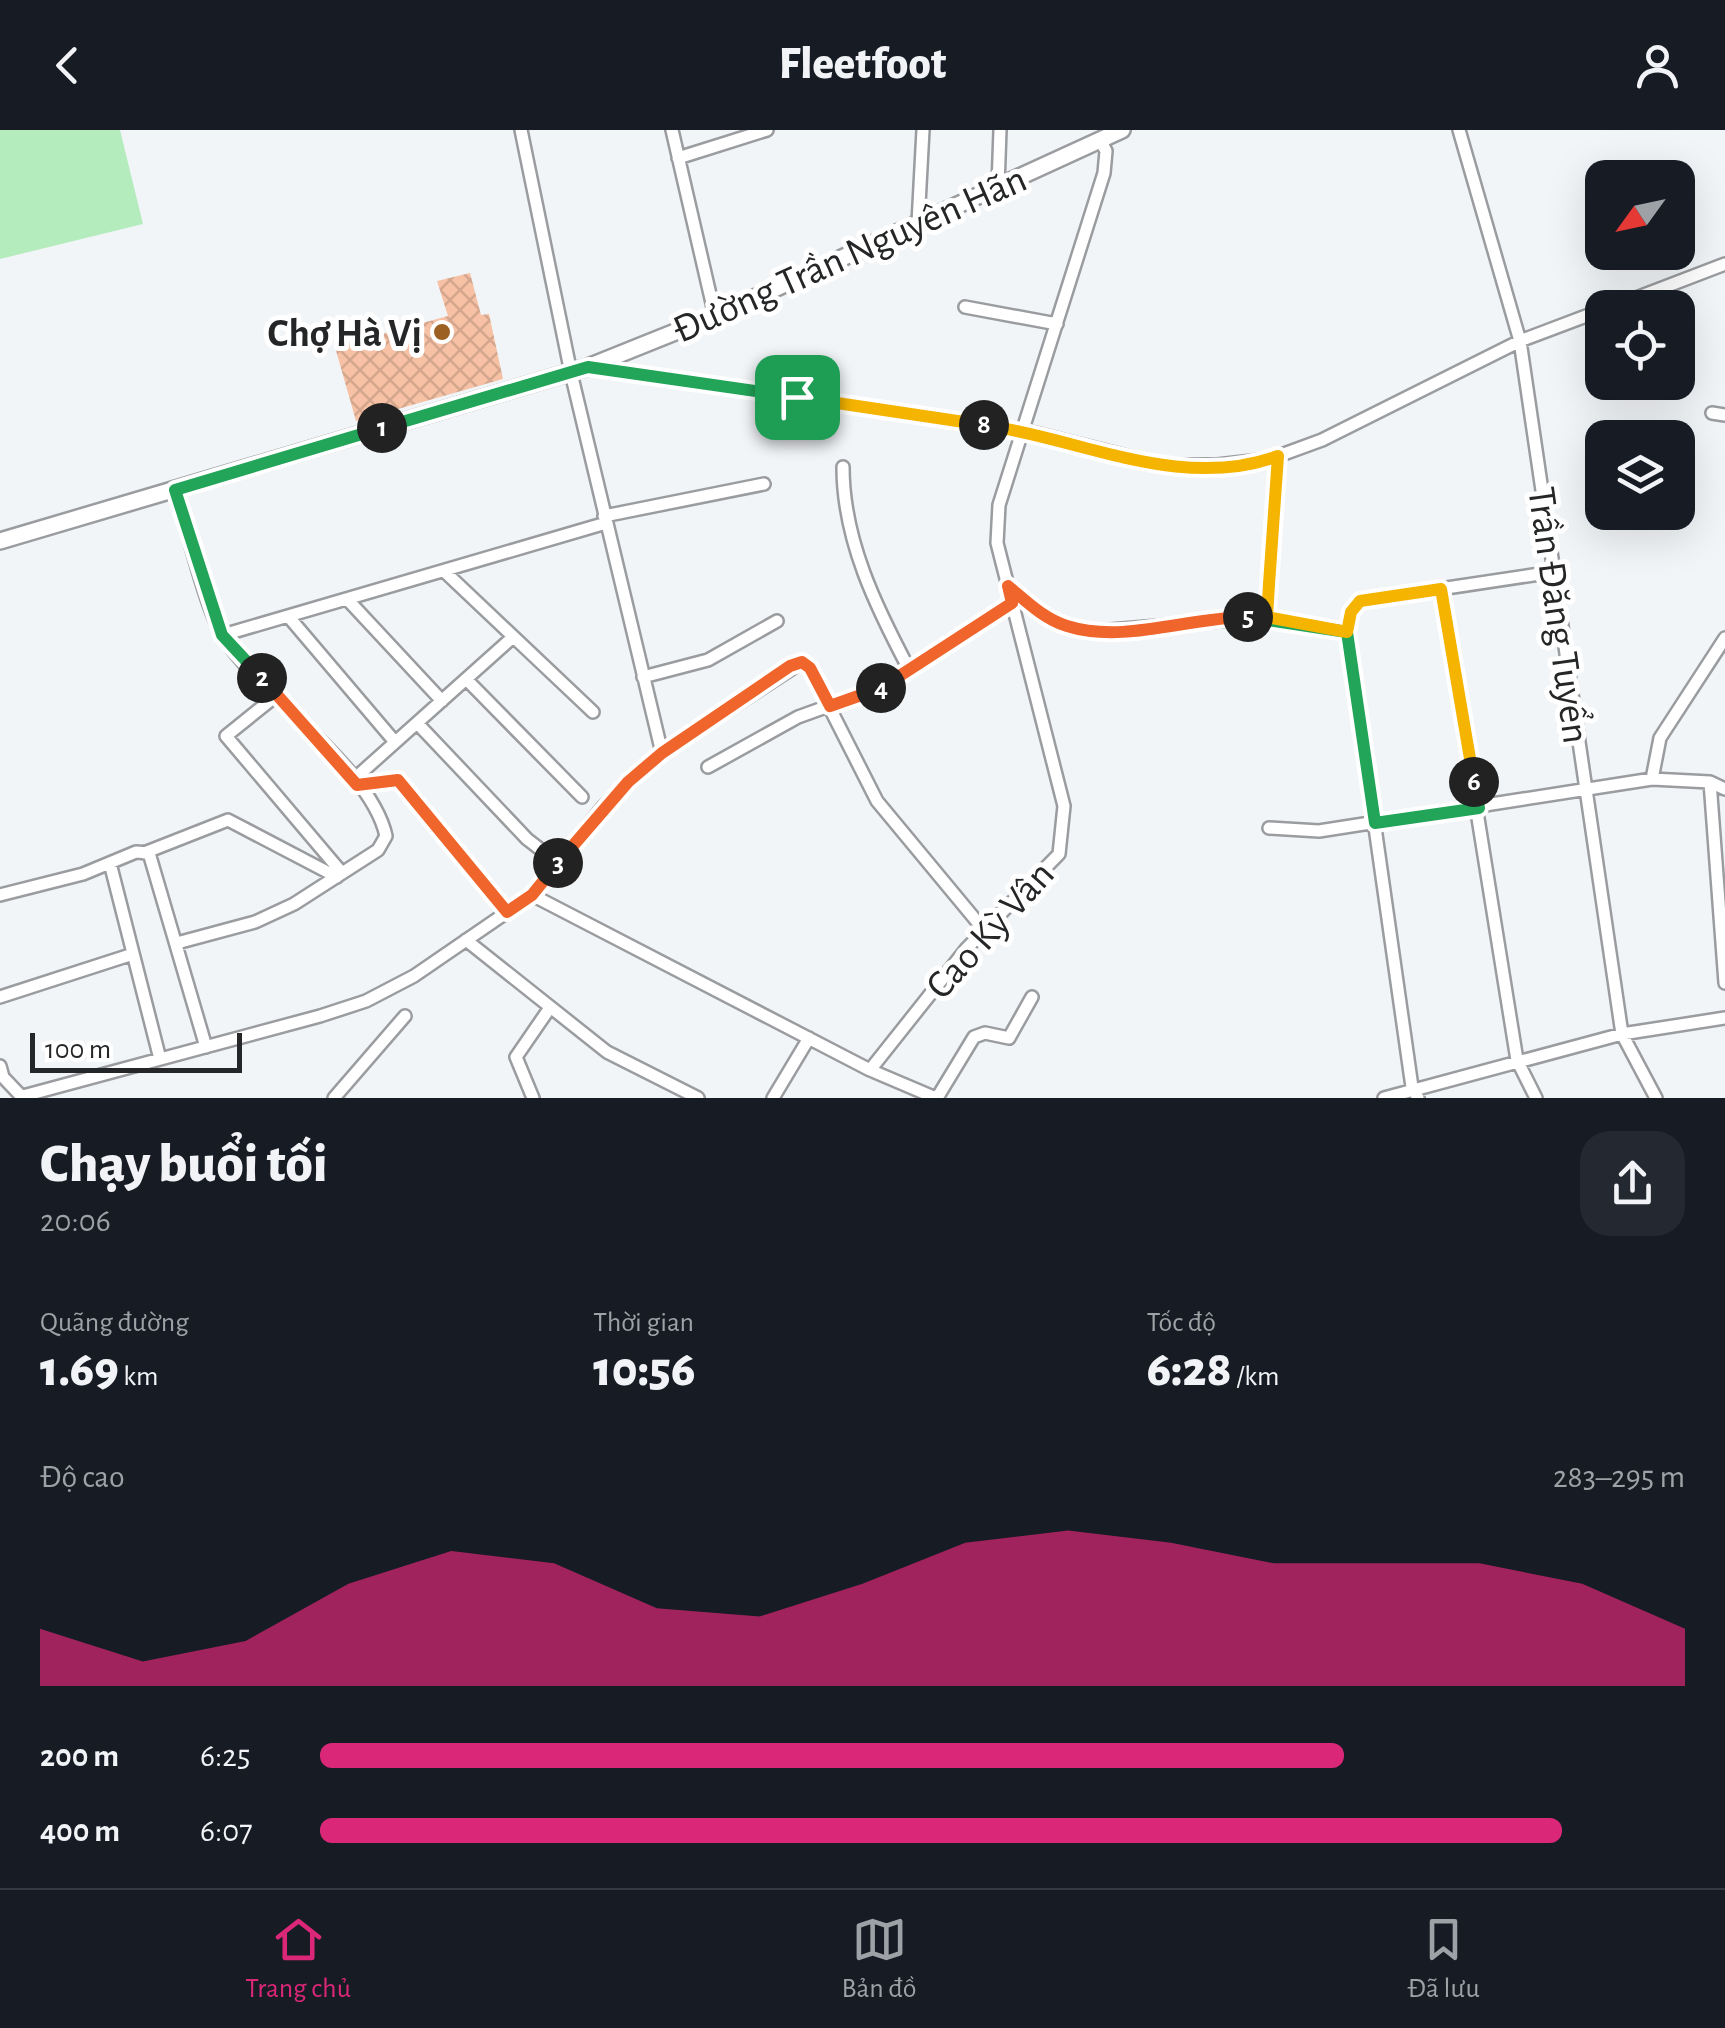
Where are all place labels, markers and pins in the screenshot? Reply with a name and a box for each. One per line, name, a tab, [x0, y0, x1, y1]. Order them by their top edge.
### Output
place label: Chợ Hà Vị	[268, 314, 422, 354]
marker: Chợ Hà Vị	[431, 321, 453, 343]
pin	[755, 355, 840, 440]
pin: 8	[959, 400, 1009, 450]
pin: 1	[357, 403, 407, 453]
pin: 5	[1223, 592, 1273, 642]
pin: 2	[237, 653, 287, 703]
pin: 4	[856, 663, 906, 713]
pin: 6	[1449, 757, 1499, 807]
pin: 3	[533, 838, 583, 888]

